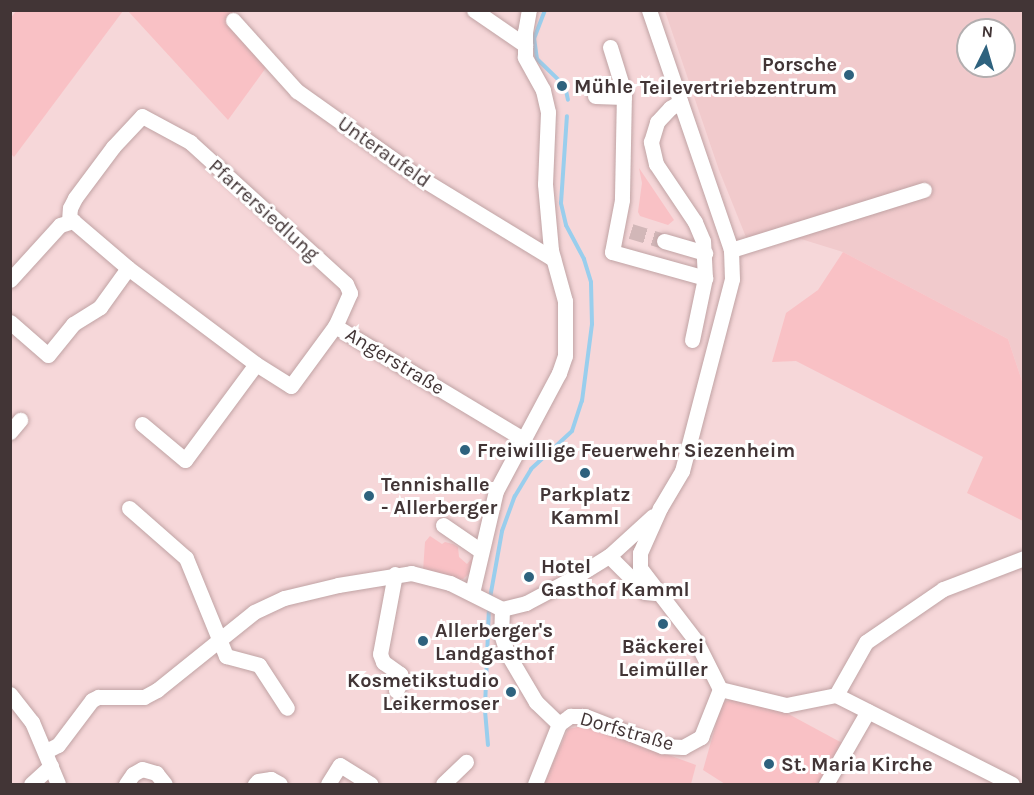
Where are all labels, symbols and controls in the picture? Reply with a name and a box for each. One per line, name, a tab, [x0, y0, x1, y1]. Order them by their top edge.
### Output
north arrow	[956, 18, 1016, 78]
text: N	[981, 22, 994, 42]
place label: Porsche Teilevertriebzentrum	[640, 52, 837, 99]
marker: Porsche Teilevertriebzentrum	[842, 68, 856, 82]
place label: Mühle	[574, 74, 633, 98]
marker: Mühle	[555, 79, 569, 93]
street label: Unteraufeld	[333, 111, 435, 193]
street label: Pfarrersiedlung	[204, 154, 324, 266]
street label: Angerstraße	[341, 322, 449, 400]
place label: Freiwillige Feuerwehr Siezenheim	[477, 438, 795, 462]
marker: Freiwillige Feuerwehr Siezenheim	[458, 443, 472, 457]
marker: Parkplatz Kamml	[578, 466, 592, 480]
place label: Tennishalle - Allerberger	[381, 472, 497, 519]
place label: Parkplatz Kamml	[540, 482, 630, 529]
marker: Tennishalle - Allerberger	[362, 489, 376, 503]
place label: Hotel Gasthof Kamml	[541, 554, 690, 601]
marker: Hotel Gasthof Kamml	[522, 570, 536, 584]
marker: Bäckerei Leimüller	[656, 617, 670, 631]
place label: Allerberger's Landgasthof	[435, 618, 554, 665]
marker: Allerberger's Landgasthof	[416, 634, 430, 648]
place label: Bäckerei Leimüller	[618, 634, 708, 681]
place label: Kosmetikstudio Leikermoser	[347, 668, 499, 715]
marker: Kosmetikstudio Leikermoser	[504, 685, 518, 699]
street label: Dorfstraße	[577, 706, 677, 756]
place label: St. Maria Kirche	[781, 752, 932, 776]
marker: St. Maria Kirche	[762, 757, 776, 771]

